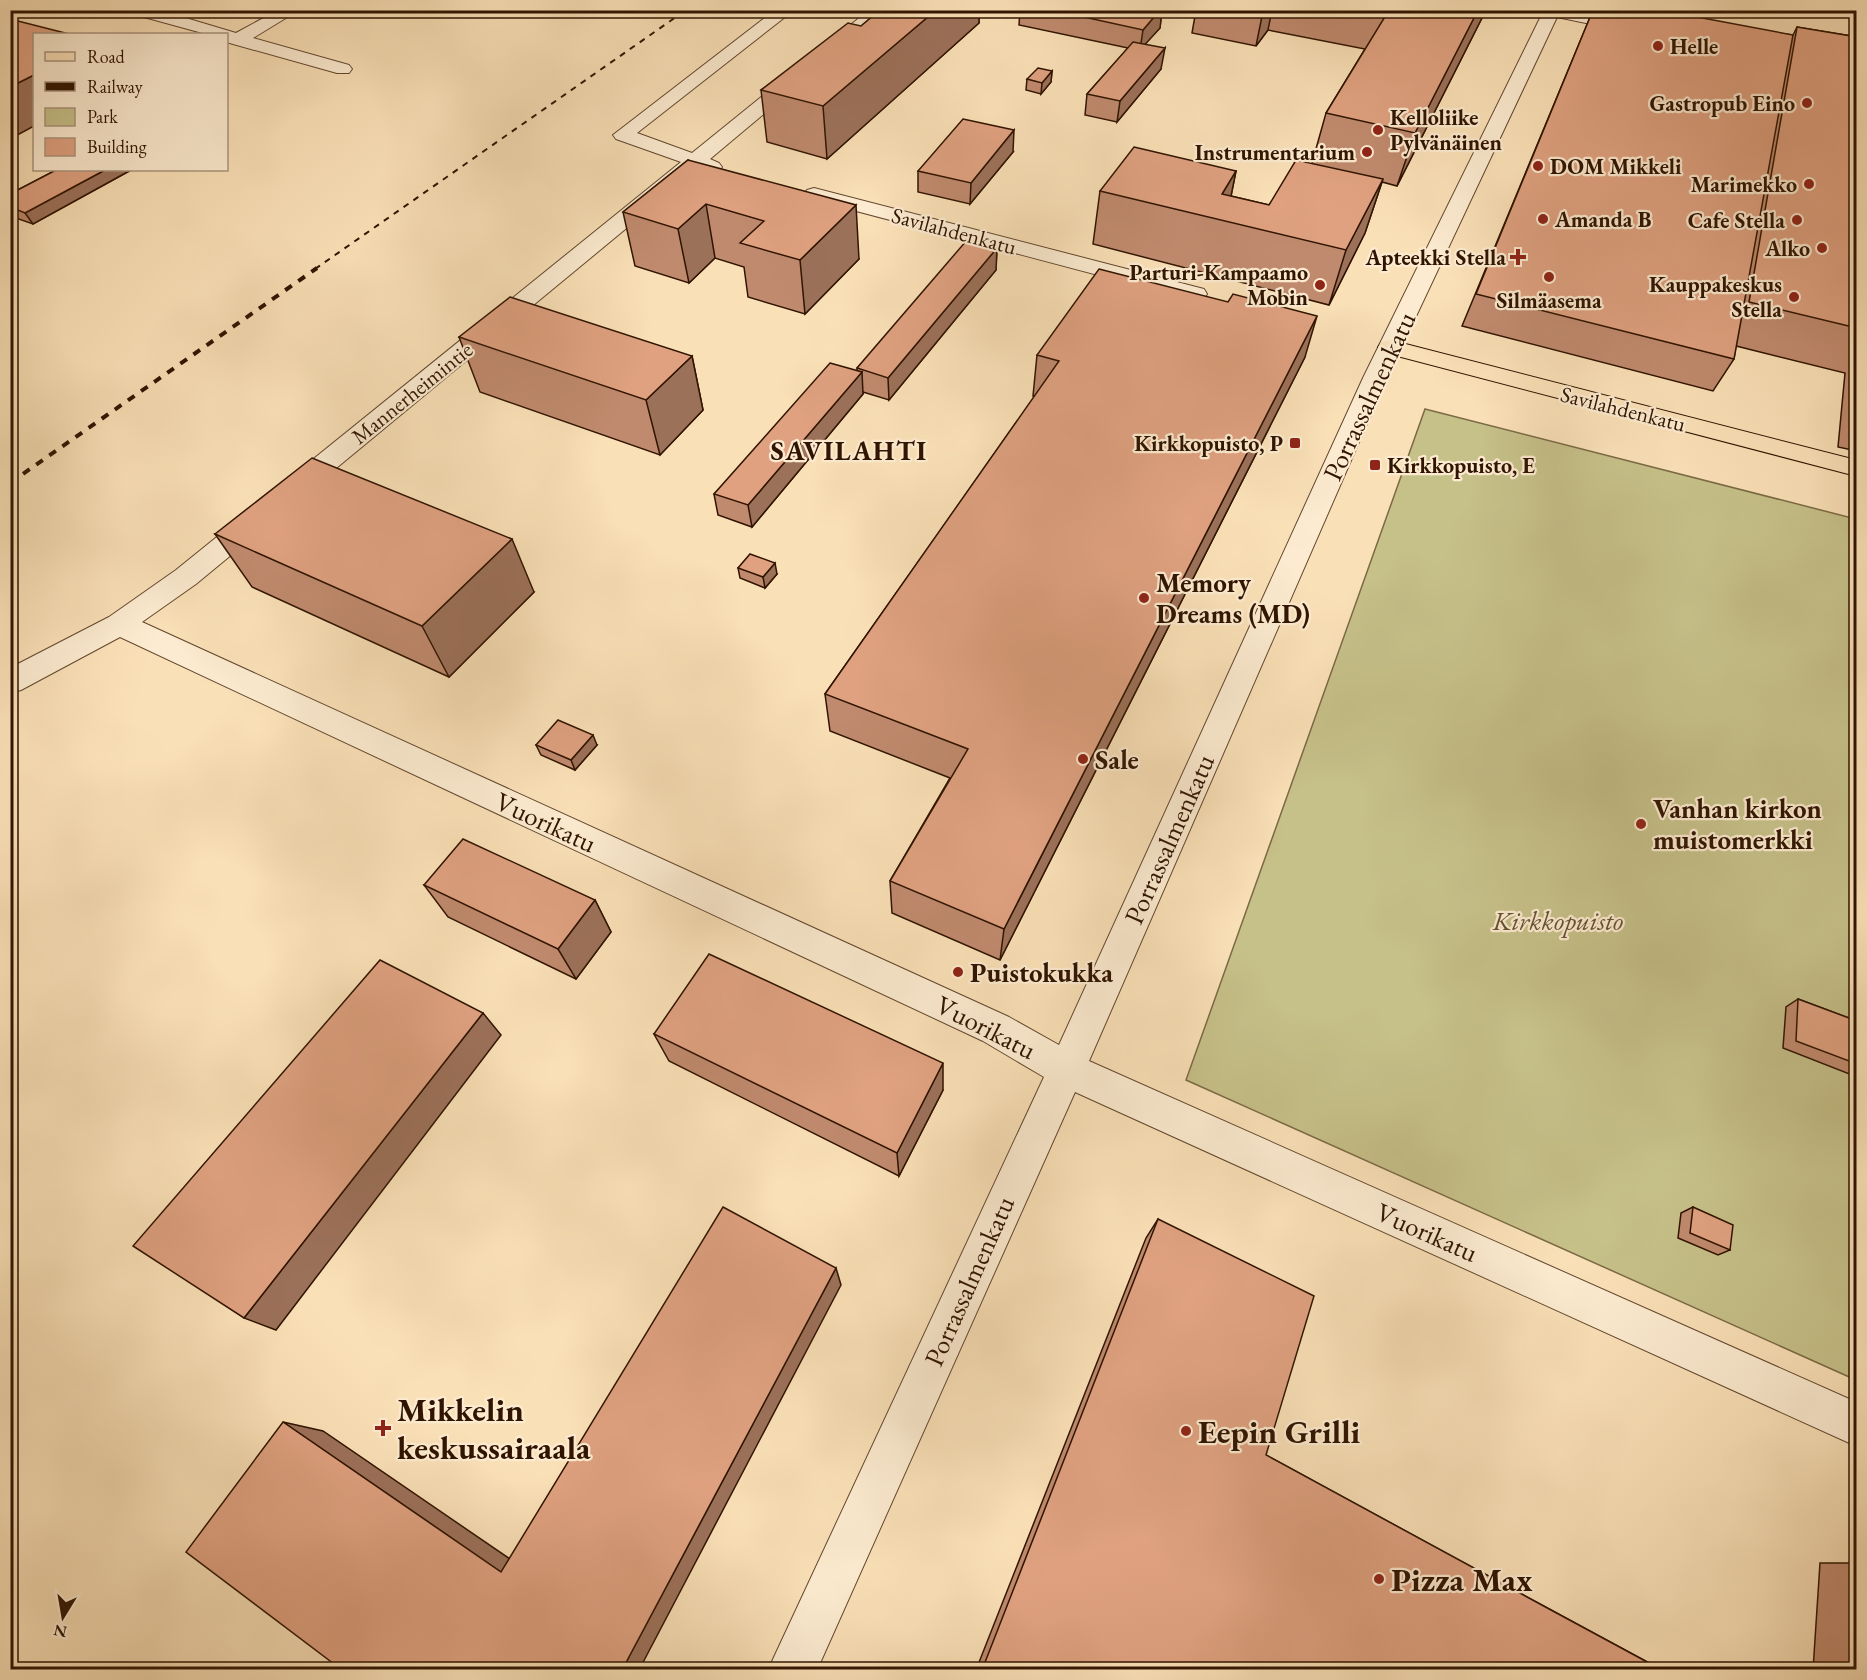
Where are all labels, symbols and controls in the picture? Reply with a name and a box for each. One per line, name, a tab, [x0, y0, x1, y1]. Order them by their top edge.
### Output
place label: Helle	[1670, 32, 1718, 61]
legend	[33, 33, 228, 171]
marker: Helle	[1651, 39, 1665, 53]
text: Road	[87, 45, 126, 68]
text: Railway	[87, 75, 143, 98]
place label: Gastropub Eino	[1649, 89, 1795, 118]
marker: Gastropub Eino	[1800, 96, 1814, 110]
place label: Kelloliike Pylvänäinen	[1390, 103, 1502, 157]
text: Park	[87, 105, 118, 128]
marker: Kelloliike Pylvänäinen	[1371, 123, 1385, 137]
text: Building	[87, 135, 147, 158]
place label: Instrumentarium	[1195, 138, 1355, 167]
marker: Instrumentarium	[1360, 145, 1374, 159]
place label: DOM Mikkeli	[1550, 152, 1682, 181]
marker: DOM Mikkeli	[1531, 159, 1545, 173]
place label: Marimekko	[1690, 170, 1797, 199]
marker: Marimekko	[1802, 177, 1816, 191]
street label: Savilahdenkatu	[888, 200, 1020, 262]
place label: Amanda B	[1554, 205, 1652, 234]
place label: Cafe Stella	[1688, 206, 1785, 235]
marker: Amanda B	[1536, 212, 1550, 226]
marker: Cafe Stella	[1790, 213, 1804, 227]
place label: Alko	[1764, 234, 1810, 263]
marker: Alko	[1815, 241, 1829, 255]
place label: Apteekki Stella	[1364, 243, 1506, 272]
marker: Apteekki Stella	[1511, 250, 1525, 264]
place label: Parturi-Kampaamo Mobin	[1129, 258, 1309, 312]
marker: Silmäasema	[1542, 270, 1556, 284]
place label: Kauppakeskus Stella	[1649, 270, 1782, 324]
marker: Parturi-Kampaamo Mobin	[1313, 278, 1327, 292]
place label: Silmäasema	[1496, 286, 1602, 315]
marker: Kauppakeskus Stella	[1787, 290, 1801, 304]
street label: Porrassalmenkatu	[1315, 306, 1423, 486]
street label: Mannerheimintie	[346, 335, 479, 451]
street label: Savilahdenkatu	[1557, 379, 1689, 439]
place label: Kirkkopuisto, P	[1134, 429, 1283, 458]
district label: SAVILAHTI	[771, 433, 927, 468]
marker: Kirkkopuisto, P	[1288, 436, 1302, 450]
place label: Kirkkopuisto, E	[1387, 451, 1535, 480]
marker: Kirkkopuisto, E	[1368, 458, 1382, 472]
place label: Memory Dreams (MD)	[1156, 565, 1310, 631]
marker: Memory Dreams (MD)	[1137, 591, 1151, 605]
place label: Sale	[1095, 742, 1139, 777]
street label: Porrassalmenkatu	[1116, 749, 1222, 929]
marker: Sale	[1076, 752, 1090, 766]
street label: Vuorikatu	[490, 783, 602, 861]
place label: Vanhan kirkon muistomerkki	[1653, 791, 1822, 857]
marker: Vanhan kirkon muistomerkki	[1634, 817, 1648, 831]
park label: Kirkkopuisto	[1492, 903, 1623, 938]
place label: Puistokukka	[970, 955, 1113, 990]
marker: Puistokukka	[951, 965, 965, 979]
street label: Vuorikatu	[930, 987, 1042, 1067]
street label: Porrassalmenkatu	[916, 1191, 1022, 1371]
street label: Vuorikatu	[1371, 1194, 1483, 1270]
place label: Mikkelin keskussairaala	[397, 1388, 591, 1469]
place label: Eepin Grilli	[1198, 1410, 1361, 1453]
marker: Mikkelin keskussairaala	[374, 1419, 392, 1437]
marker: Eepin Grilli	[1179, 1424, 1193, 1438]
place label: Pizza Max	[1391, 1558, 1533, 1601]
marker: Pizza Max	[1372, 1572, 1386, 1586]
north arrow	[33, 1587, 93, 1647]
text: N	[52, 1620, 69, 1643]

